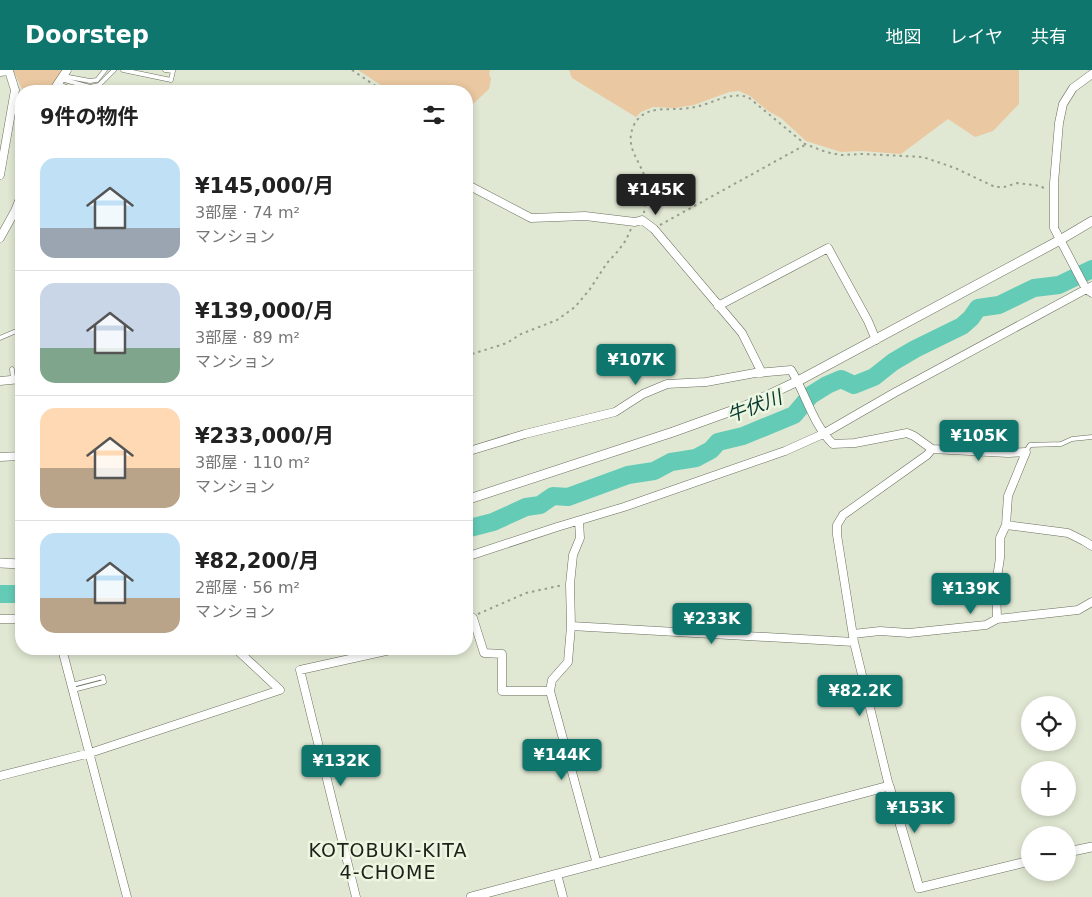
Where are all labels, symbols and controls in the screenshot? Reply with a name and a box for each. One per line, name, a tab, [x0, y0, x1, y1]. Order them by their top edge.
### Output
text: Doorstep	[25, 21, 149, 49]
text: 地図	[886, 26, 922, 47]
text: レイヤ	[950, 26, 1003, 47]
text: 共有	[1031, 26, 1067, 47]
icon: filters	[420, 101, 448, 129]
text: 9件の物件	[40, 105, 139, 129]
text: ¥145,000/月	[195, 174, 334, 198]
pin: ¥145K	[621, 174, 691, 216]
icon: home	[80, 178, 140, 238]
text: ¥145K	[628, 180, 684, 199]
text: 3部屋 · 74 m²	[195, 203, 300, 222]
text: マンション	[195, 227, 275, 246]
text: ¥139,000/月	[195, 299, 334, 323]
icon: home	[80, 303, 140, 363]
text: 3部屋 · 89 m²	[195, 328, 300, 347]
pin: ¥107K	[601, 344, 671, 386]
text: ¥107K	[608, 350, 664, 369]
text: マンション	[195, 352, 275, 371]
water label: 牛伏川	[723, 385, 786, 426]
pin: ¥105K	[944, 420, 1014, 462]
text: ¥233,000/月	[195, 424, 334, 448]
text: ¥105K	[951, 426, 1007, 445]
icon: home	[80, 428, 140, 488]
text: 3部屋 · 110 m²	[195, 453, 310, 472]
text: マンション	[195, 477, 275, 496]
text: ¥82,200/月	[195, 549, 319, 573]
icon: home	[80, 553, 140, 613]
pin: ¥139K	[936, 572, 1006, 615]
text: 2部屋 · 56 m²	[195, 578, 300, 597]
text: ¥139K	[943, 579, 999, 598]
text: マンション	[195, 602, 275, 621]
pin: ¥233K	[677, 602, 747, 645]
text: ¥233K	[684, 609, 740, 628]
pin: ¥82.2K	[819, 674, 901, 717]
text: ¥82.2K	[828, 681, 892, 700]
map controls	[1021, 696, 1076, 881]
button: locate	[1021, 696, 1076, 751]
pin: ¥144K	[527, 738, 597, 781]
pin: ¥132K	[306, 744, 376, 787]
text: ¥144K	[534, 745, 590, 764]
text: ¥132K	[313, 751, 369, 770]
button: +	[1021, 761, 1076, 816]
pin: ¥153K	[880, 792, 950, 834]
text: ¥153K	[887, 798, 943, 817]
button: −	[1021, 826, 1076, 881]
district label: KOTOBUKI-KITA 4-CHOME	[309, 839, 468, 883]

